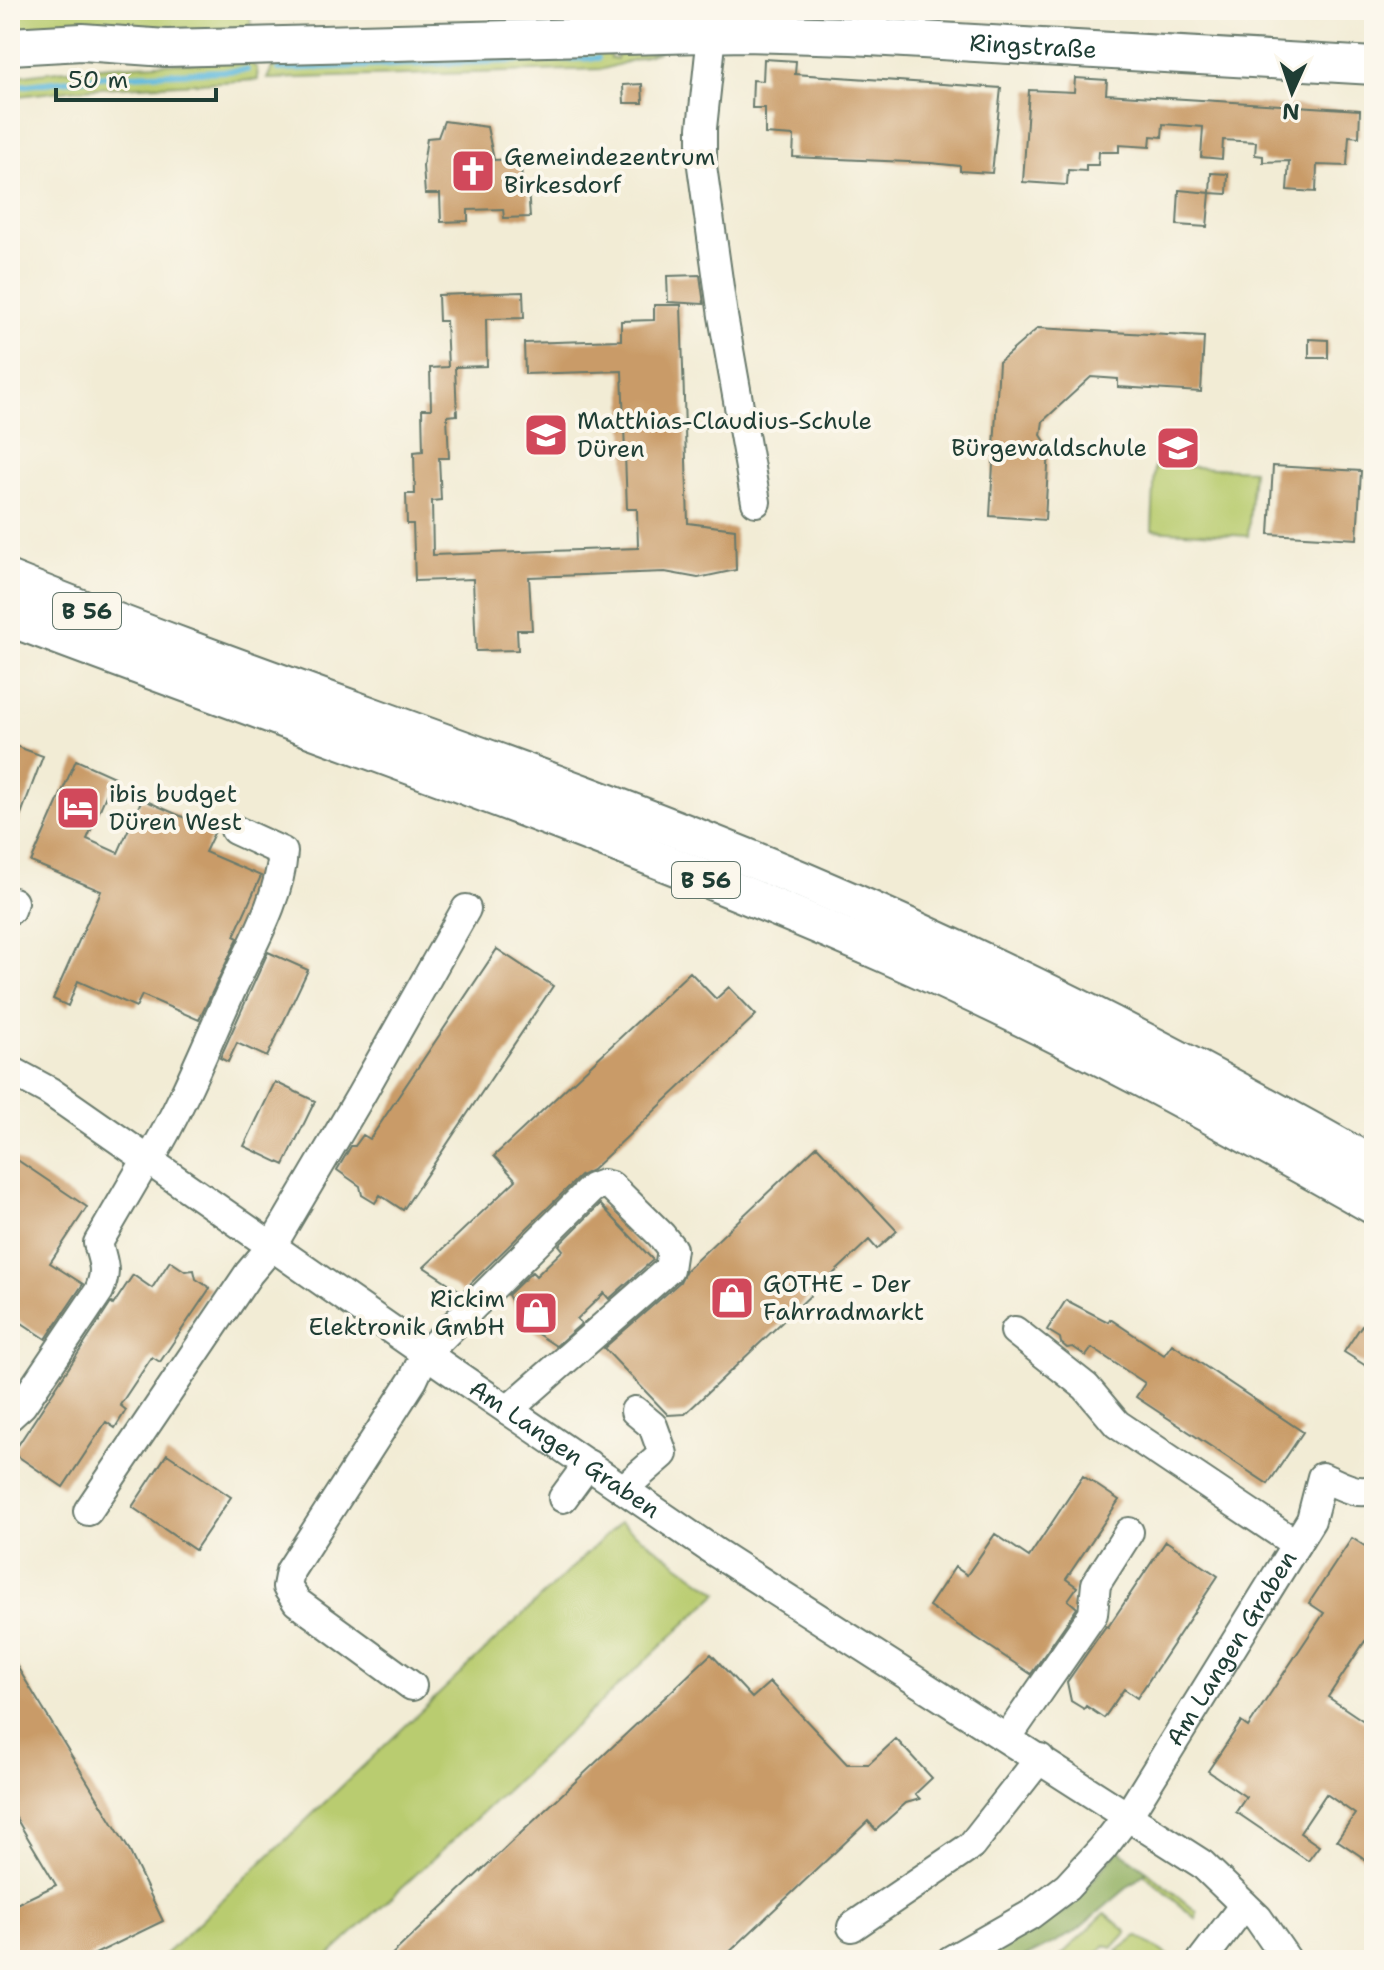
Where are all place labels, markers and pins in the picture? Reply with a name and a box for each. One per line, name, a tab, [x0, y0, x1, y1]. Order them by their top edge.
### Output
place label: Gemeindezentrum Birkesdorf	[504, 141, 715, 201]
church icon: Gemeindezentrum Birkesdorf	[449, 147, 497, 195]
place label: Matthias-Claudius-Schule Düren	[577, 405, 872, 465]
school or university icon: Matthias-Claudius-Schule Düren	[522, 411, 570, 459]
school or university icon: Bürgewaldschule	[1154, 424, 1202, 472]
place label: Bürgewaldschule	[951, 432, 1147, 464]
place label: ibis budget Düren West	[109, 778, 242, 838]
hotel icon: ibis budget Düren West	[54, 784, 102, 832]
place label: GOTHE - Der Fahrradmarkt	[763, 1268, 924, 1328]
shop icon: GOTHE - Der Fahrradmarkt	[708, 1274, 756, 1322]
place label: Rickim Elektronik GmbH	[309, 1283, 505, 1343]
shop icon: Rickim Elektronik GmbH	[512, 1289, 560, 1337]

